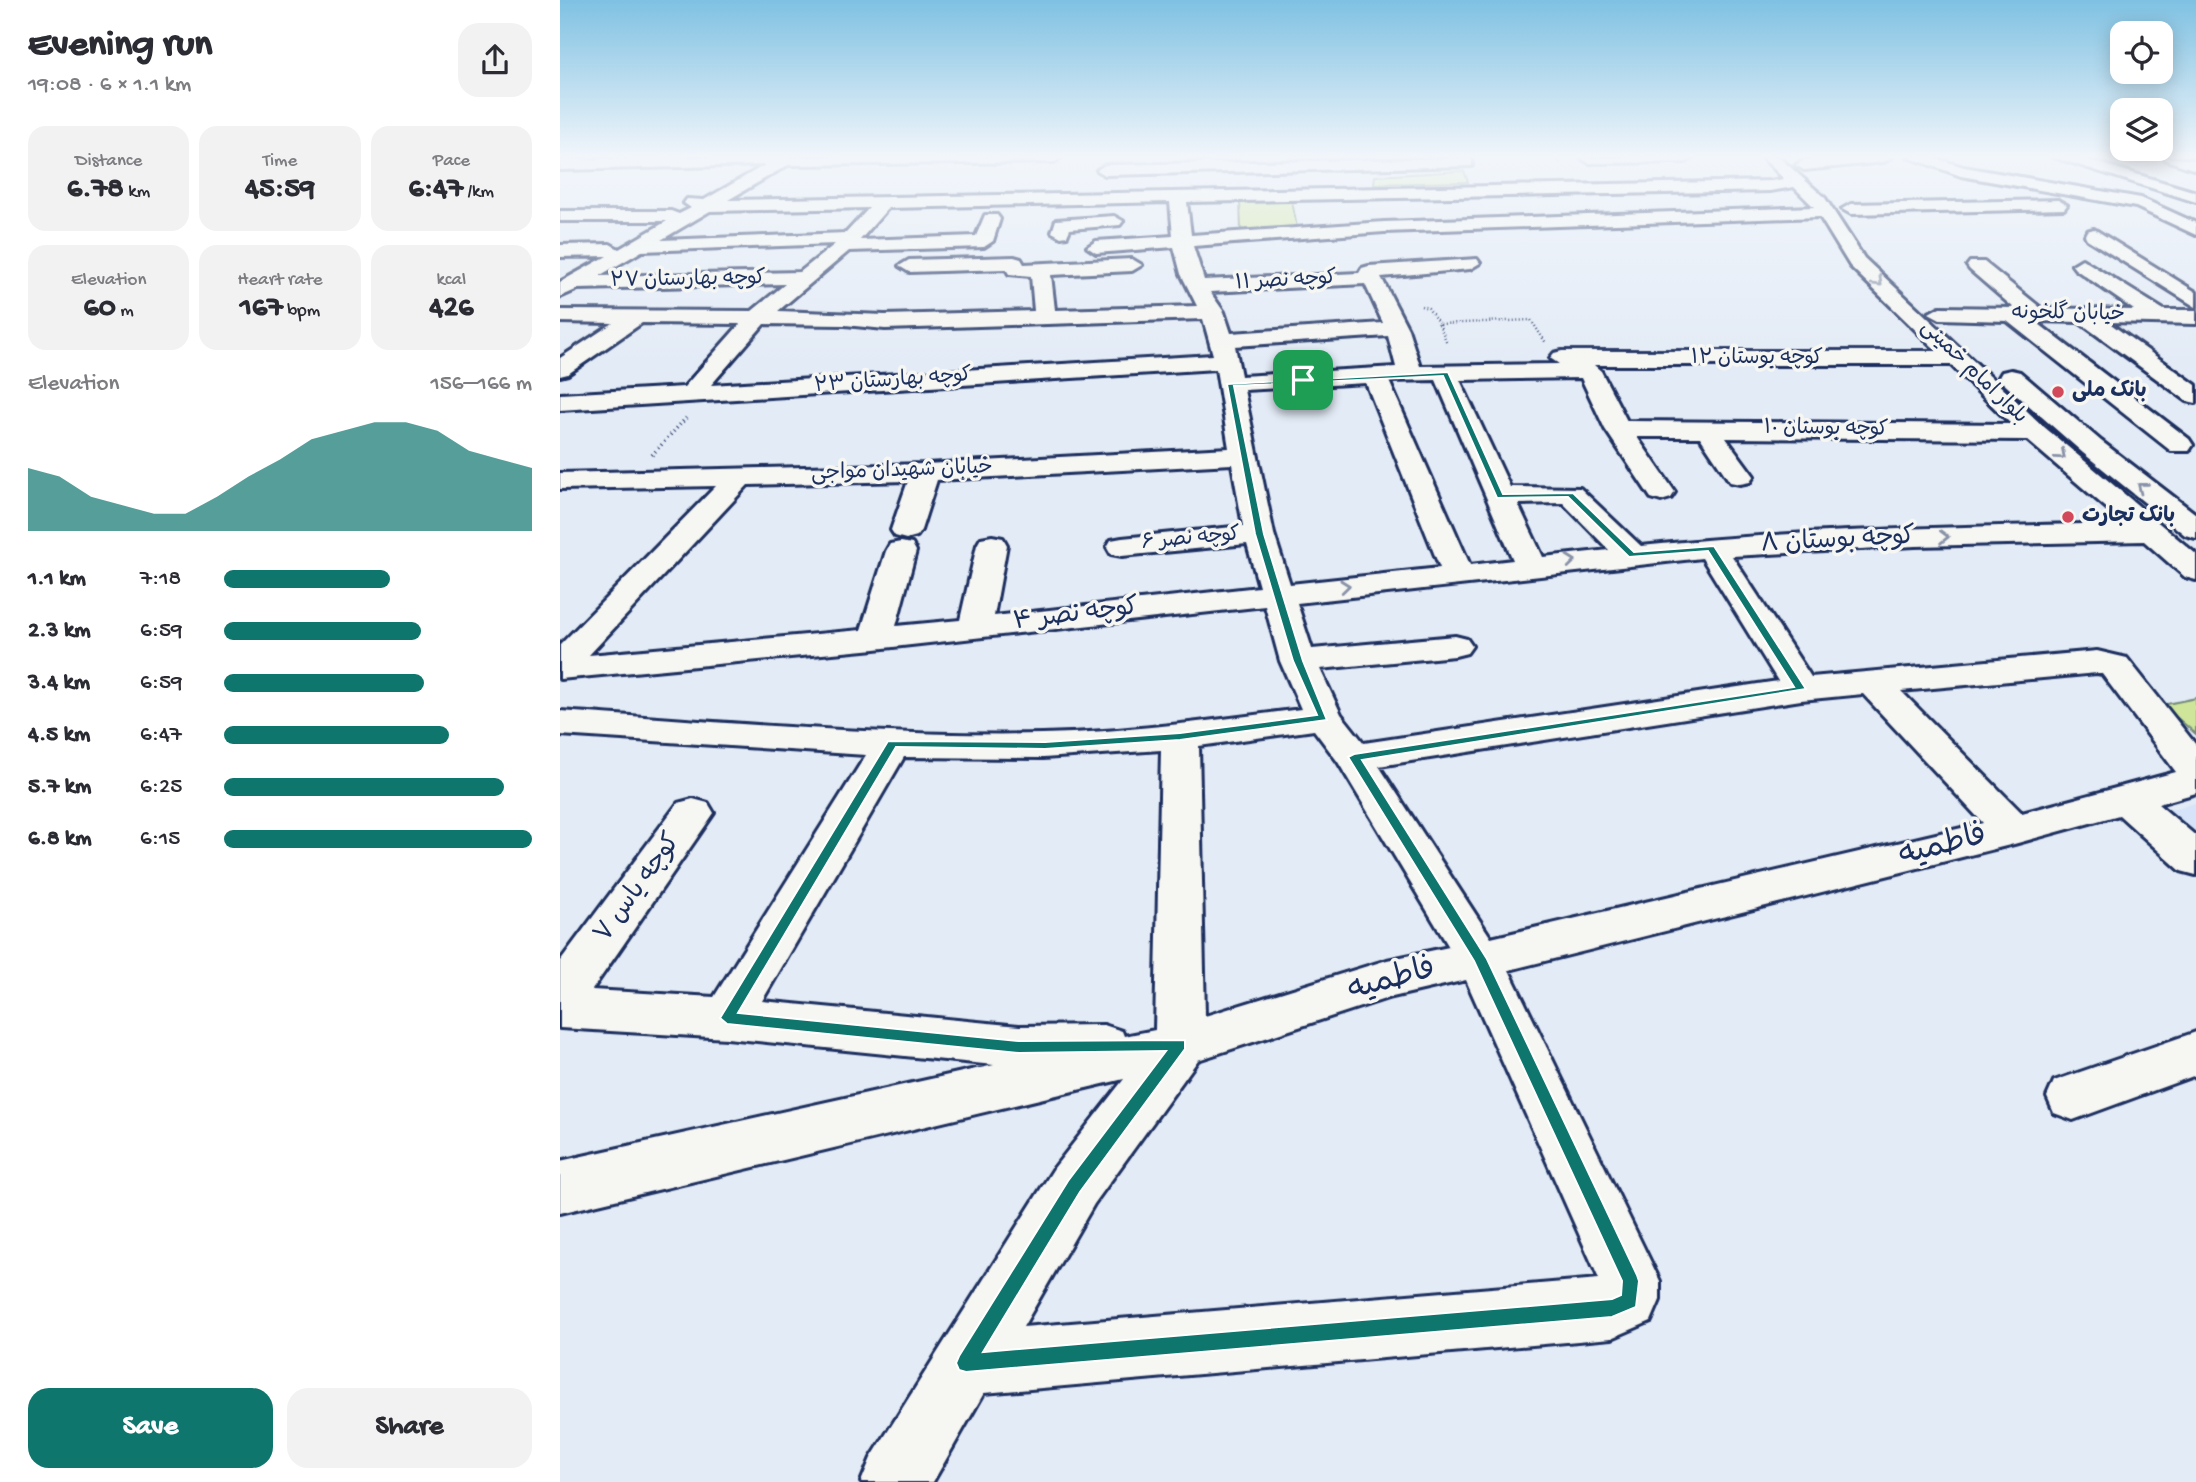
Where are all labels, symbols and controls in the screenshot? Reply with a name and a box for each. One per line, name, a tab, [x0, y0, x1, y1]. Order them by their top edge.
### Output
map controls	[2110, 21, 2173, 161]
button: locate	[2110, 21, 2173, 84]
button: share	[458, 23, 532, 97]
text: Evening run	[28, 24, 212, 68]
text: 19:08 · 6 × 1.1 km	[28, 72, 191, 99]
button: layers	[2110, 98, 2173, 161]
text: Distance	[75, 150, 142, 173]
text: Time	[263, 150, 297, 173]
text: Pace	[433, 150, 470, 173]
text: 6.78	[67, 173, 124, 208]
text: 45:59	[245, 173, 315, 208]
text: 6:47	[409, 173, 463, 208]
text: km	[124, 181, 150, 204]
text: /km	[463, 181, 494, 204]
street label: کوچه بهارستان ۲۷	[610, 267, 766, 295]
street label: کوچه نصر ۱۱	[1235, 267, 1337, 297]
text: Elevation	[71, 269, 146, 292]
text: Heart rate	[237, 269, 323, 292]
text: kcal	[436, 269, 466, 292]
one-way arrow	[1870, 274, 1883, 287]
text: 60	[84, 292, 116, 327]
text: 167	[240, 292, 283, 327]
text: 426	[429, 292, 473, 327]
street label: خیابان گلخونه	[2011, 299, 2125, 328]
text: m	[116, 300, 134, 323]
text: bpm	[283, 300, 320, 323]
street label: بلوار امام خمینی	[1914, 316, 2032, 430]
street label: کوچه بوستان ۱۲	[1691, 347, 1823, 372]
pin	[1273, 350, 1333, 410]
icon: arrive	[1284, 361, 1322, 399]
street label: کوچه بهارستان ۲۳	[813, 364, 973, 400]
text: Elevation	[28, 371, 119, 398]
text: 156–166 m	[430, 371, 532, 398]
place label: بانک ملی	[2072, 379, 2147, 405]
marker: بانک ملی	[2050, 384, 2066, 400]
street label: کوچه بوستان ۱۰	[1763, 416, 1889, 444]
one-way arrow	[2053, 447, 2066, 459]
street label: خیابان شهیدان مواجی	[811, 456, 993, 488]
one-way arrow	[2138, 482, 2150, 495]
place label: بانک تجارت	[2082, 504, 2175, 530]
marker: بانک تجارت	[2060, 509, 2076, 525]
street label: کوچه بوستان ۸	[1760, 522, 1916, 562]
street label: کوچه نصر ۶	[1141, 523, 1241, 557]
one-way arrow	[1940, 529, 1950, 545]
one-way arrow	[1565, 554, 1577, 569]
text: 1.1 km	[28, 566, 86, 593]
text: 7:18	[140, 566, 181, 593]
one-way arrow	[1339, 579, 1350, 594]
street label: کوچه نصر ۴	[1011, 593, 1141, 639]
text: 2.3 km	[28, 618, 90, 645]
text: 6:59	[140, 618, 183, 645]
text: 3.4 km	[28, 670, 90, 697]
text: 6:59	[140, 670, 183, 697]
text: 4.5 km	[28, 722, 90, 749]
text: 6:47	[140, 722, 182, 749]
text: 5.7 km	[28, 774, 91, 801]
text: 6:25	[140, 774, 182, 801]
street label: فاطمیه	[1895, 818, 1991, 876]
text: 6.8 km	[28, 826, 92, 853]
text: 6:15	[140, 826, 180, 853]
street label: کوچه یاس ۷	[589, 828, 689, 950]
street label: فاطمیه	[1344, 951, 1440, 1011]
button: Save	[28, 1388, 273, 1468]
button: Share	[287, 1388, 532, 1468]

